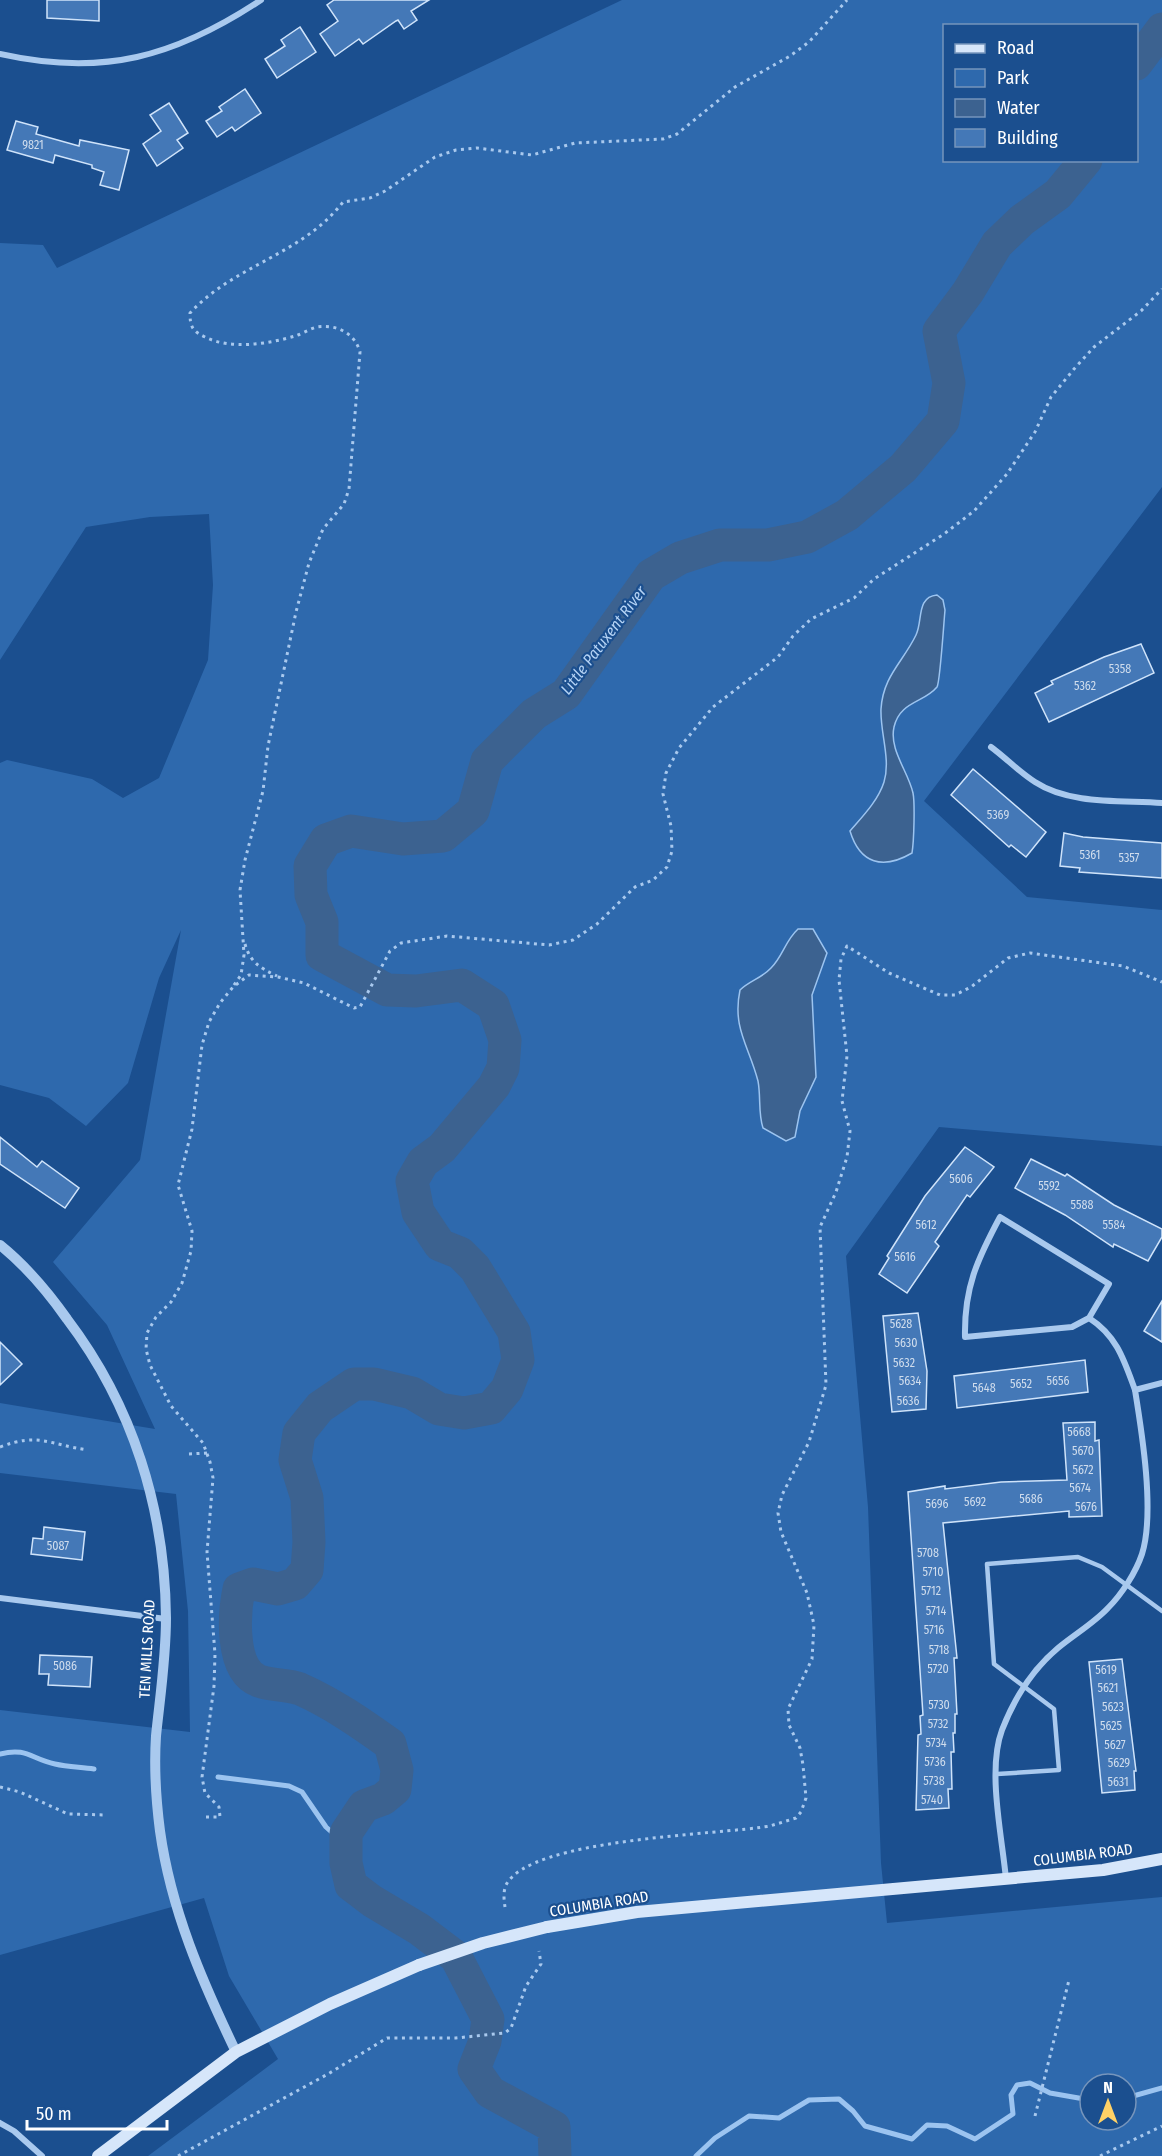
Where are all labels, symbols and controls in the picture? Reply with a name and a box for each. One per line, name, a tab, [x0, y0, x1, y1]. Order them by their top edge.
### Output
legend	[943, 24, 1138, 162]
text: Road	[997, 37, 1034, 59]
text: Park	[997, 67, 1030, 89]
text: Water	[997, 97, 1040, 119]
text: Building	[997, 127, 1058, 149]
house number: 9821	[22, 138, 44, 152]
water label: Little Patuxent River	[556, 582, 651, 698]
house number: 5358	[1109, 662, 1131, 676]
house number: 5362	[1074, 679, 1096, 693]
house number: 5369	[987, 808, 1009, 822]
house number: 5361	[1080, 848, 1100, 862]
house number: 5357	[1119, 851, 1140, 865]
house number: 5606	[949, 1172, 973, 1186]
house number: 5592	[1038, 1179, 1060, 1193]
house number: 5588	[1071, 1198, 1093, 1212]
house number: 5612	[916, 1218, 936, 1232]
house number: 5584	[1103, 1218, 1126, 1232]
house number: 5616	[894, 1250, 916, 1264]
house number: 5628	[890, 1317, 912, 1331]
house number: 5630	[894, 1336, 918, 1350]
house number: 5632	[893, 1356, 915, 1370]
house number: 5634	[899, 1374, 921, 1388]
house number: 5656	[1047, 1374, 1069, 1388]
house number: 5652	[1010, 1377, 1032, 1391]
house number: 5648	[972, 1381, 996, 1395]
house number: 5636	[897, 1394, 919, 1408]
house number: 5668	[1067, 1425, 1091, 1439]
house number: 5670	[1072, 1444, 1094, 1458]
house number: 5672	[1072, 1463, 1094, 1477]
house number: 5674	[1069, 1481, 1091, 1495]
house number: 5686	[1019, 1492, 1043, 1506]
house number: 5692	[964, 1495, 986, 1509]
house number: 5696	[925, 1497, 949, 1511]
house number: 5676	[1075, 1500, 1097, 1514]
house number: 5087	[47, 1539, 69, 1553]
house number: 5708	[917, 1546, 939, 1560]
house number: 5710	[923, 1565, 943, 1579]
house number: 5712	[921, 1584, 941, 1598]
street label: TEN MILLS ROAD	[135, 1599, 159, 1699]
house number: 5714	[926, 1604, 946, 1618]
house number: 5716	[924, 1623, 944, 1637]
house number: 5718	[929, 1643, 949, 1657]
house number: 5086	[53, 1659, 77, 1673]
house number: 5720	[927, 1662, 949, 1676]
house number: 5619	[1095, 1663, 1117, 1677]
house number: 5621	[1097, 1681, 1119, 1695]
house number: 5730	[928, 1698, 950, 1712]
house number: 5623	[1102, 1700, 1124, 1714]
house number: 5732	[928, 1717, 948, 1731]
house number: 5625	[1100, 1719, 1123, 1733]
house number: 5734	[925, 1736, 947, 1750]
house number: 5627	[1104, 1738, 1126, 1752]
house number: 5736	[924, 1755, 946, 1769]
house number: 5629	[1108, 1756, 1130, 1770]
house number: 5738	[923, 1774, 945, 1788]
house number: 5631	[1107, 1775, 1129, 1789]
house number: 5740	[921, 1793, 943, 1807]
street label: COLUMBIA ROAD	[1032, 1840, 1134, 1870]
street label: COLUMBIA ROAD	[548, 1887, 650, 1921]
north arrow	[1078, 2072, 1138, 2132]
text: N	[1103, 2078, 1113, 2097]
scale bar	[27, 2093, 166, 2131]
text: 50 m	[36, 2103, 72, 2125]

